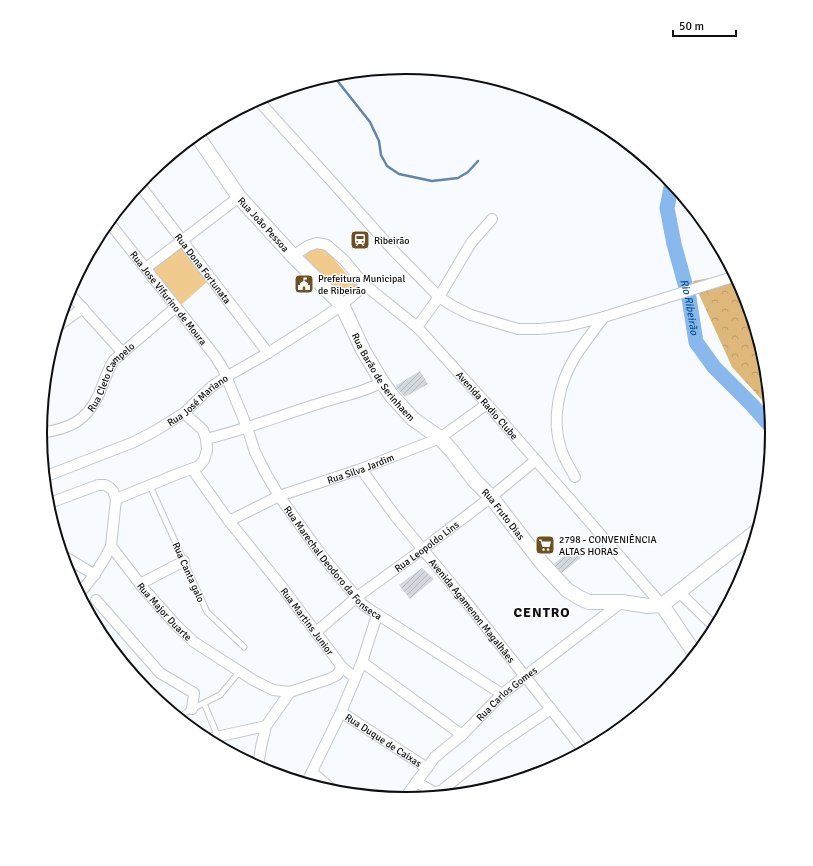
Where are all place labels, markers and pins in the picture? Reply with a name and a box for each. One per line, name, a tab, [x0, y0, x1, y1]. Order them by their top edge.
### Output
station icon: Ribeirão	[349, 229, 371, 251]
place label: Ribeirão	[374, 235, 410, 247]
public building icon: Prefeitura Municipal de Ribeirão	[293, 273, 315, 295]
place label: Prefeitura Municipal de Ribeirão	[318, 273, 405, 297]
supermarket icon: 2798 - CONVENIÊNCIA ALTAS HORAS	[534, 534, 556, 556]
place label: 2798 - CONVENIÊNCIA ALTAS HORAS	[559, 534, 657, 558]

